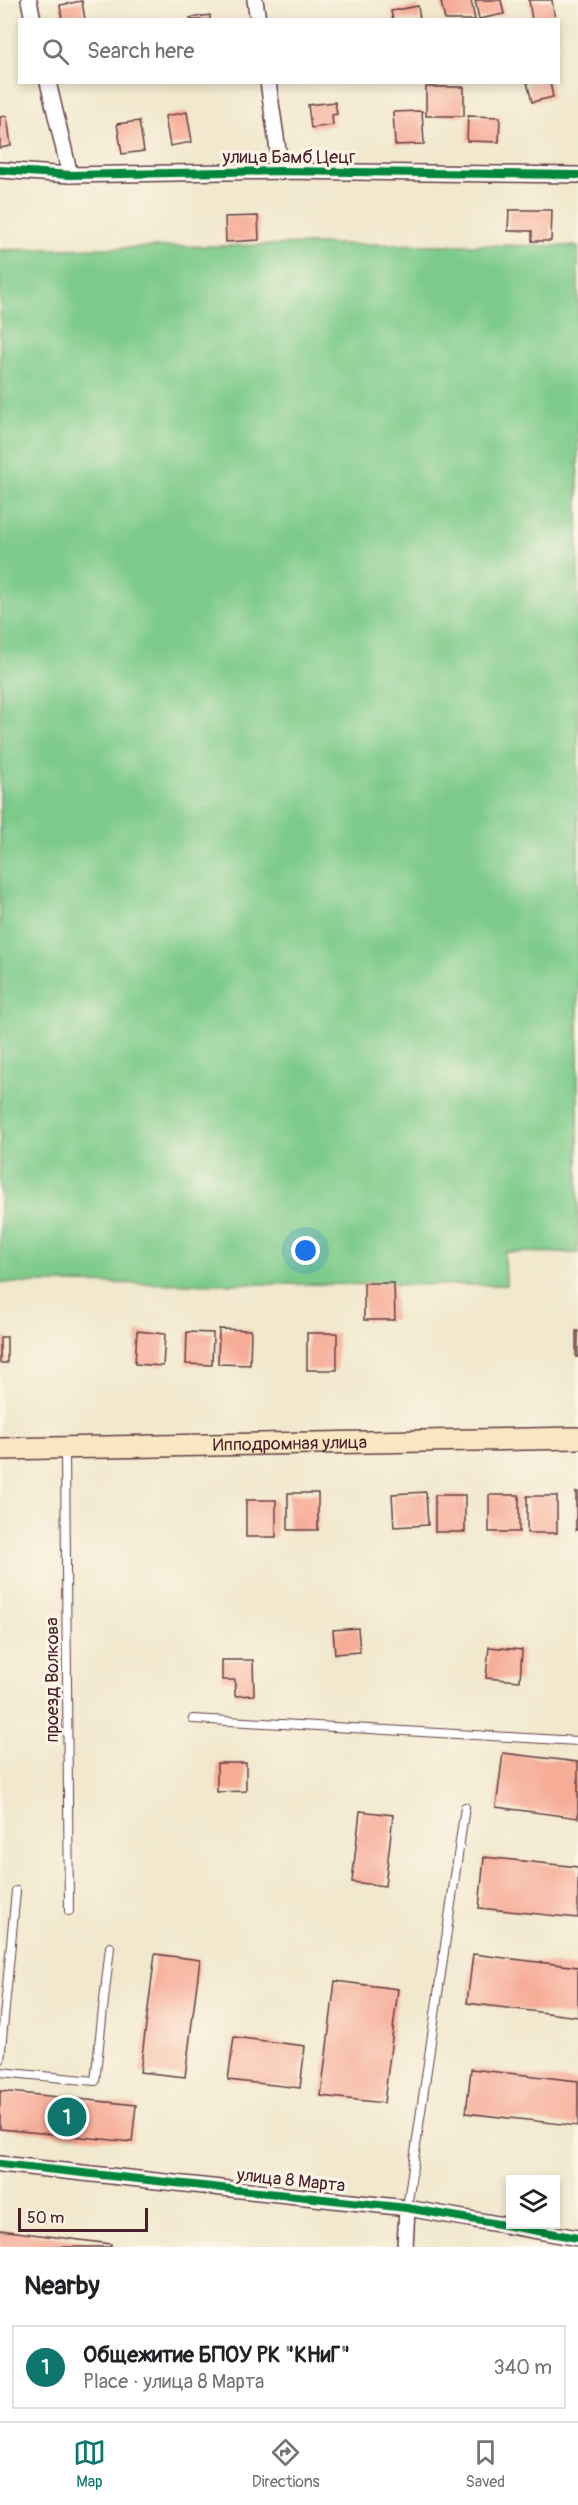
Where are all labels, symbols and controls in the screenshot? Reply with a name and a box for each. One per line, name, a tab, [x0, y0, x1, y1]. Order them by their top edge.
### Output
search box	[18, 18, 560, 84]
icon: search	[39, 35, 72, 68]
text: Search here	[87, 37, 194, 65]
street label: улица Бамб Цецг	[221, 146, 356, 169]
your location	[291, 1236, 320, 1265]
street label: Ипподромная улица	[213, 1431, 367, 1457]
street label: проезд Волкова	[41, 1617, 64, 1743]
pin: 1	[48, 2094, 86, 2140]
street label: улица 8 Марта	[235, 2163, 346, 2198]
map controls	[506, 2175, 560, 2229]
button: layers	[506, 2175, 560, 2229]
scale bar	[18, 2205, 148, 2232]
text: 50 m	[27, 2208, 64, 2228]
text: Nearby	[24, 2270, 100, 2302]
text: Общежитие БПОУ РК "КНиГ"	[83, 2341, 350, 2369]
text: 1	[42, 2355, 49, 2380]
text: 340 m	[493, 2355, 552, 2380]
text: Place · улица 8 Марта	[83, 2369, 264, 2394]
tab: Map	[73, 2436, 106, 2492]
tab: Directions	[252, 2436, 320, 2492]
tab: Saved	[465, 2436, 505, 2492]

